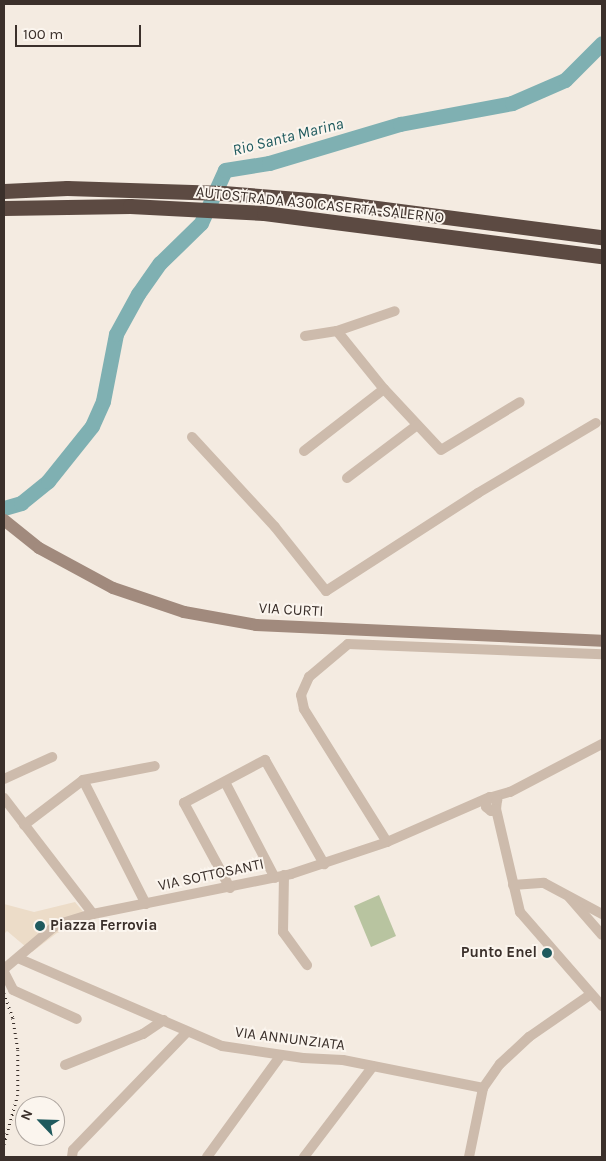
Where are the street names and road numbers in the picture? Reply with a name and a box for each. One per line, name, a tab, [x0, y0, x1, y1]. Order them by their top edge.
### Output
street label: AUTOSTRADA A30 CASERTA-SALERNO	[195, 183, 445, 227]
street label: VIA CURTI	[258, 599, 324, 621]
street label: VIA SOTTOSANTI	[156, 855, 266, 895]
street label: VIA ANNUNZIATA	[234, 1023, 346, 1055]

